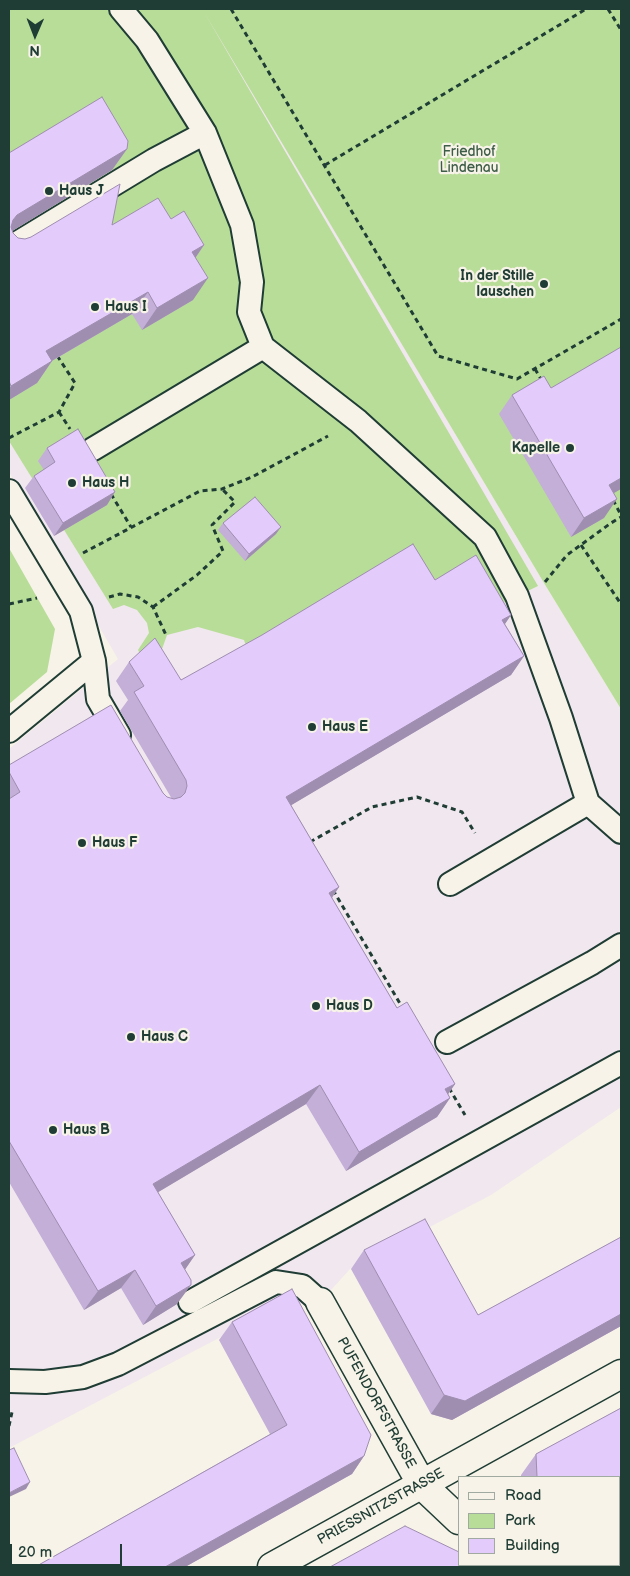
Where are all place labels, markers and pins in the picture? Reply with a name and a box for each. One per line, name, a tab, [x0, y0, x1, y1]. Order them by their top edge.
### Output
place label: Haus J	[59, 183, 104, 199]
marker: Haus J	[43, 185, 55, 197]
place label: In der Stille lauschen	[460, 268, 534, 300]
marker: In der Stille lauschen	[538, 278, 550, 290]
place label: Haus I	[105, 299, 147, 315]
marker: Haus I	[89, 301, 101, 313]
place label: Kapelle	[512, 440, 560, 456]
marker: Kapelle	[564, 442, 576, 454]
place label: Haus H	[82, 475, 129, 491]
marker: Haus H	[66, 477, 78, 489]
place label: Haus E	[322, 719, 368, 735]
marker: Haus E	[306, 721, 318, 733]
place label: Haus F	[92, 835, 137, 851]
marker: Haus F	[76, 837, 88, 849]
place label: Haus D	[326, 998, 373, 1014]
marker: Haus D	[310, 1000, 322, 1012]
place label: Haus C	[141, 1029, 188, 1045]
marker: Haus C	[125, 1031, 137, 1043]
place label: Haus B	[63, 1122, 110, 1138]
marker: Haus B	[47, 1124, 59, 1136]

